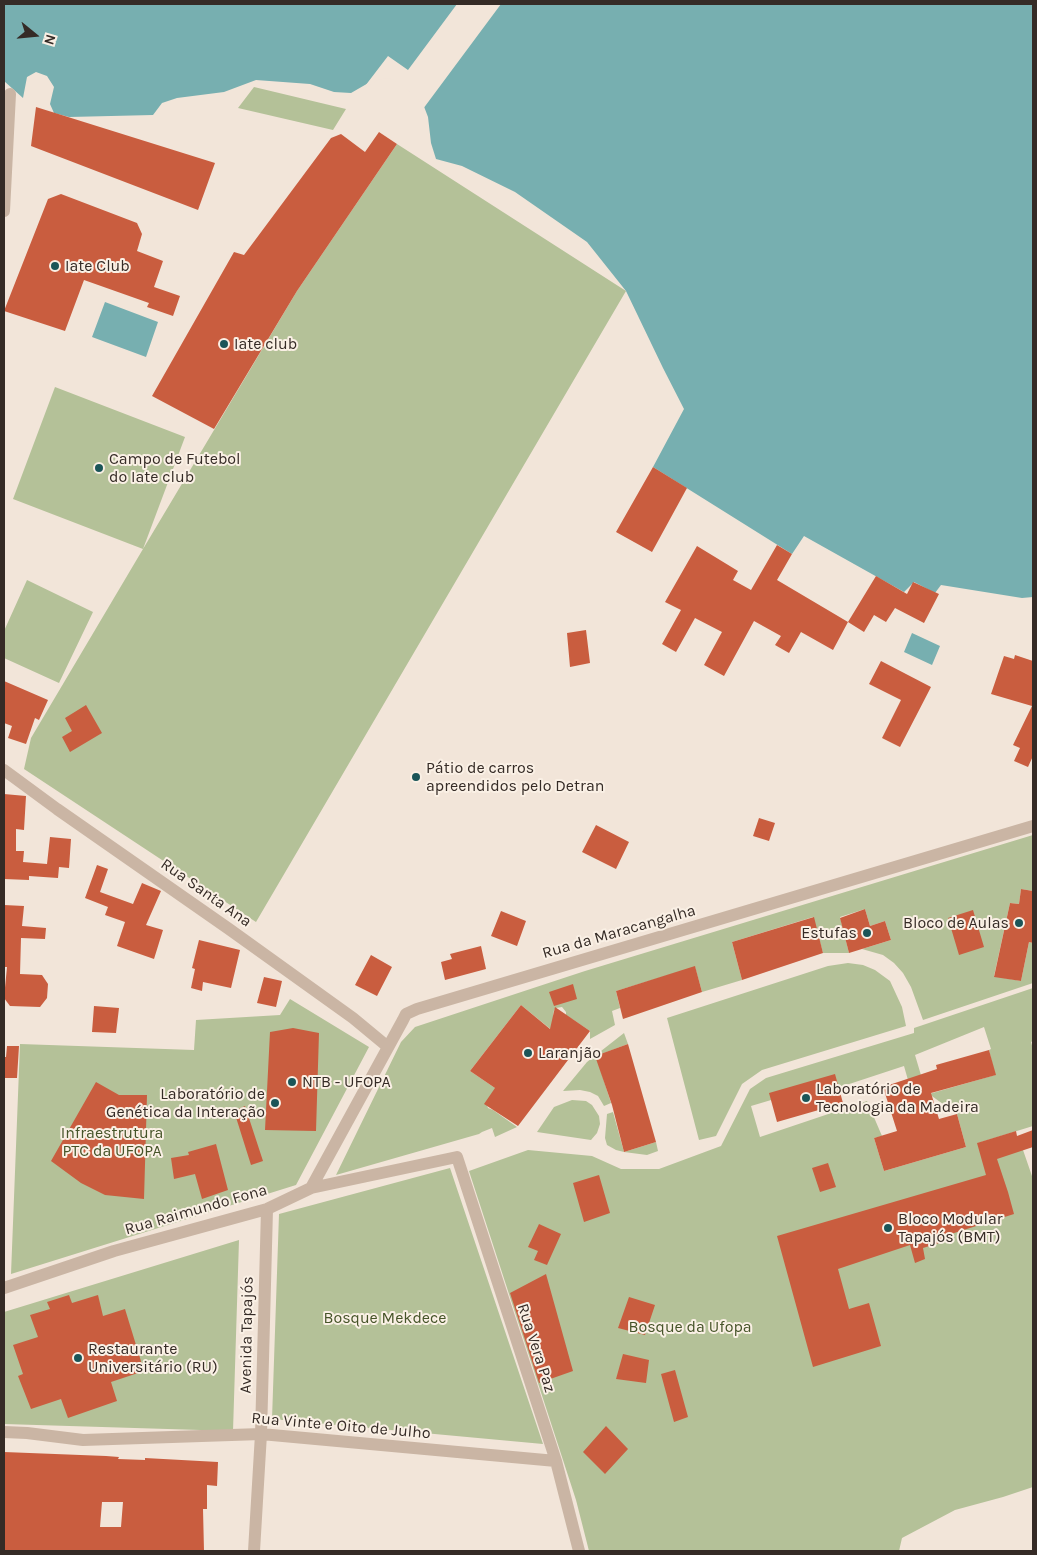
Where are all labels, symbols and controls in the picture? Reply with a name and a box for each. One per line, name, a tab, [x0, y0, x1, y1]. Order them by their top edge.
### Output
north arrow	[10, 10, 60, 60]
text: N	[40, 32, 59, 47]
place label: Iate Club	[65, 256, 130, 276]
marker: Iate Club	[49, 260, 61, 272]
place label: Iate club	[234, 334, 297, 354]
marker: Iate club	[218, 338, 230, 350]
place label: Campo de Futebol do Iate club	[109, 449, 241, 487]
marker: Campo de Futebol do Iate club	[93, 462, 105, 474]
place label: Pátio de carros apreendidos pelo Detran	[426, 758, 604, 796]
marker: Pátio de carros apreendidos pelo Detran	[410, 771, 422, 783]
street label: Rua Santa Ana	[157, 855, 255, 931]
street label: Rua da Maracangalha	[540, 901, 698, 963]
place label: Bloco de Aulas	[903, 913, 1009, 933]
marker: Bloco de Aulas	[1013, 917, 1025, 929]
place label: Estufas	[801, 923, 857, 943]
marker: Estufas	[861, 927, 873, 939]
place label: Laranjão	[538, 1043, 601, 1063]
marker: Laranjão	[522, 1047, 534, 1059]
place label: NTB - UFOPA	[302, 1072, 391, 1092]
marker: NTB - UFOPA	[286, 1076, 298, 1088]
place label: Laboratório de Tecnologia da Madeira	[816, 1079, 979, 1117]
place label: Laboratório de Genética da Interação	[106, 1084, 265, 1122]
marker: Laboratório de Tecnologia da Madeira	[800, 1092, 812, 1104]
marker: Laboratório de Genética da Interação	[269, 1097, 281, 1109]
park label: Infraestrutura PTC da UFOPA	[61, 1123, 163, 1161]
street label: Rua Raimundo Fona	[123, 1181, 269, 1239]
place label: Bloco Modular Tapajós (BMT)	[898, 1209, 1003, 1247]
marker: Bloco Modular Tapajós (BMT)	[882, 1222, 894, 1234]
street label: Avenida Tapajós	[236, 1276, 258, 1394]
street label: Rua Vera Paz	[513, 1301, 559, 1395]
park label: Bosque Mekdece	[323, 1308, 447, 1328]
park label: Bosque da Ufopa	[628, 1317, 752, 1337]
place label: Restaurante Universitário (RU)	[88, 1339, 218, 1377]
marker: Restaurante Universitário (RU)	[72, 1352, 84, 1364]
street label: Rua Vinte e Oito de Julho	[251, 1409, 431, 1443]

